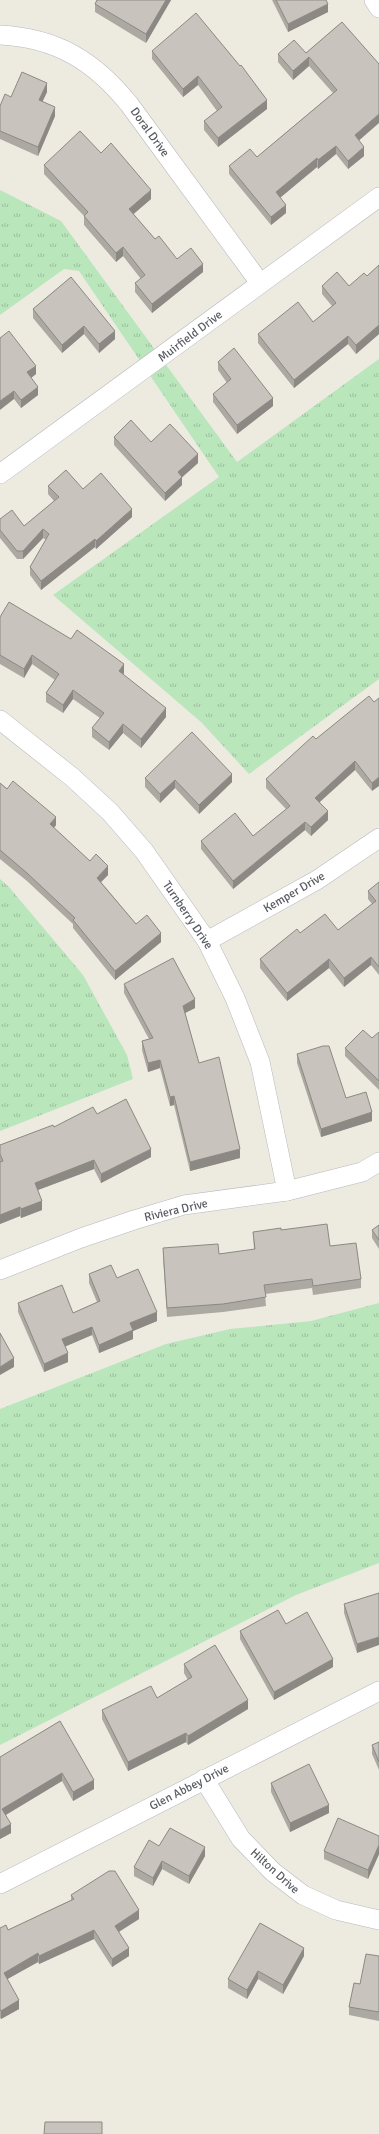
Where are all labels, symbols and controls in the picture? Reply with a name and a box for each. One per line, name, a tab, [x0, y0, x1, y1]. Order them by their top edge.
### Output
street label: Doral Drive	[127, 105, 173, 160]
street label: Muirfield Drive	[155, 307, 225, 365]
street label: Kemper Drive	[261, 869, 328, 916]
street label: Turnberry Drive	[159, 878, 216, 952]
street label: Riviera Drive	[143, 1196, 209, 1225]
street label: Glen Abbey Drive	[147, 1761, 232, 1814]
street label: Hilton Drive	[247, 1845, 302, 1897]

